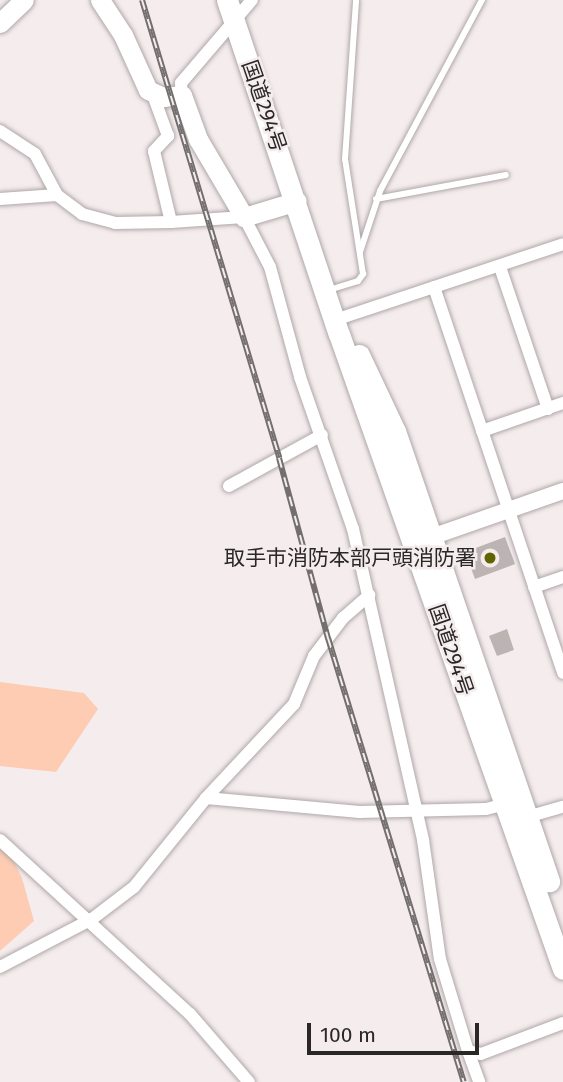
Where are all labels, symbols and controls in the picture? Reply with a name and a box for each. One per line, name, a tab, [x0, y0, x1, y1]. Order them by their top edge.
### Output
street label: 国道294号	[237, 57, 291, 155]
place label: 取手市消防本部戸頭消防署	[224, 545, 476, 571]
marker: 取手市消防本部戸頭消防署	[482, 550, 498, 566]
street label: 国道294号	[424, 601, 478, 699]
scale bar	[311, 1009, 482, 1052]
text: 100 m	[320, 1022, 376, 1048]

